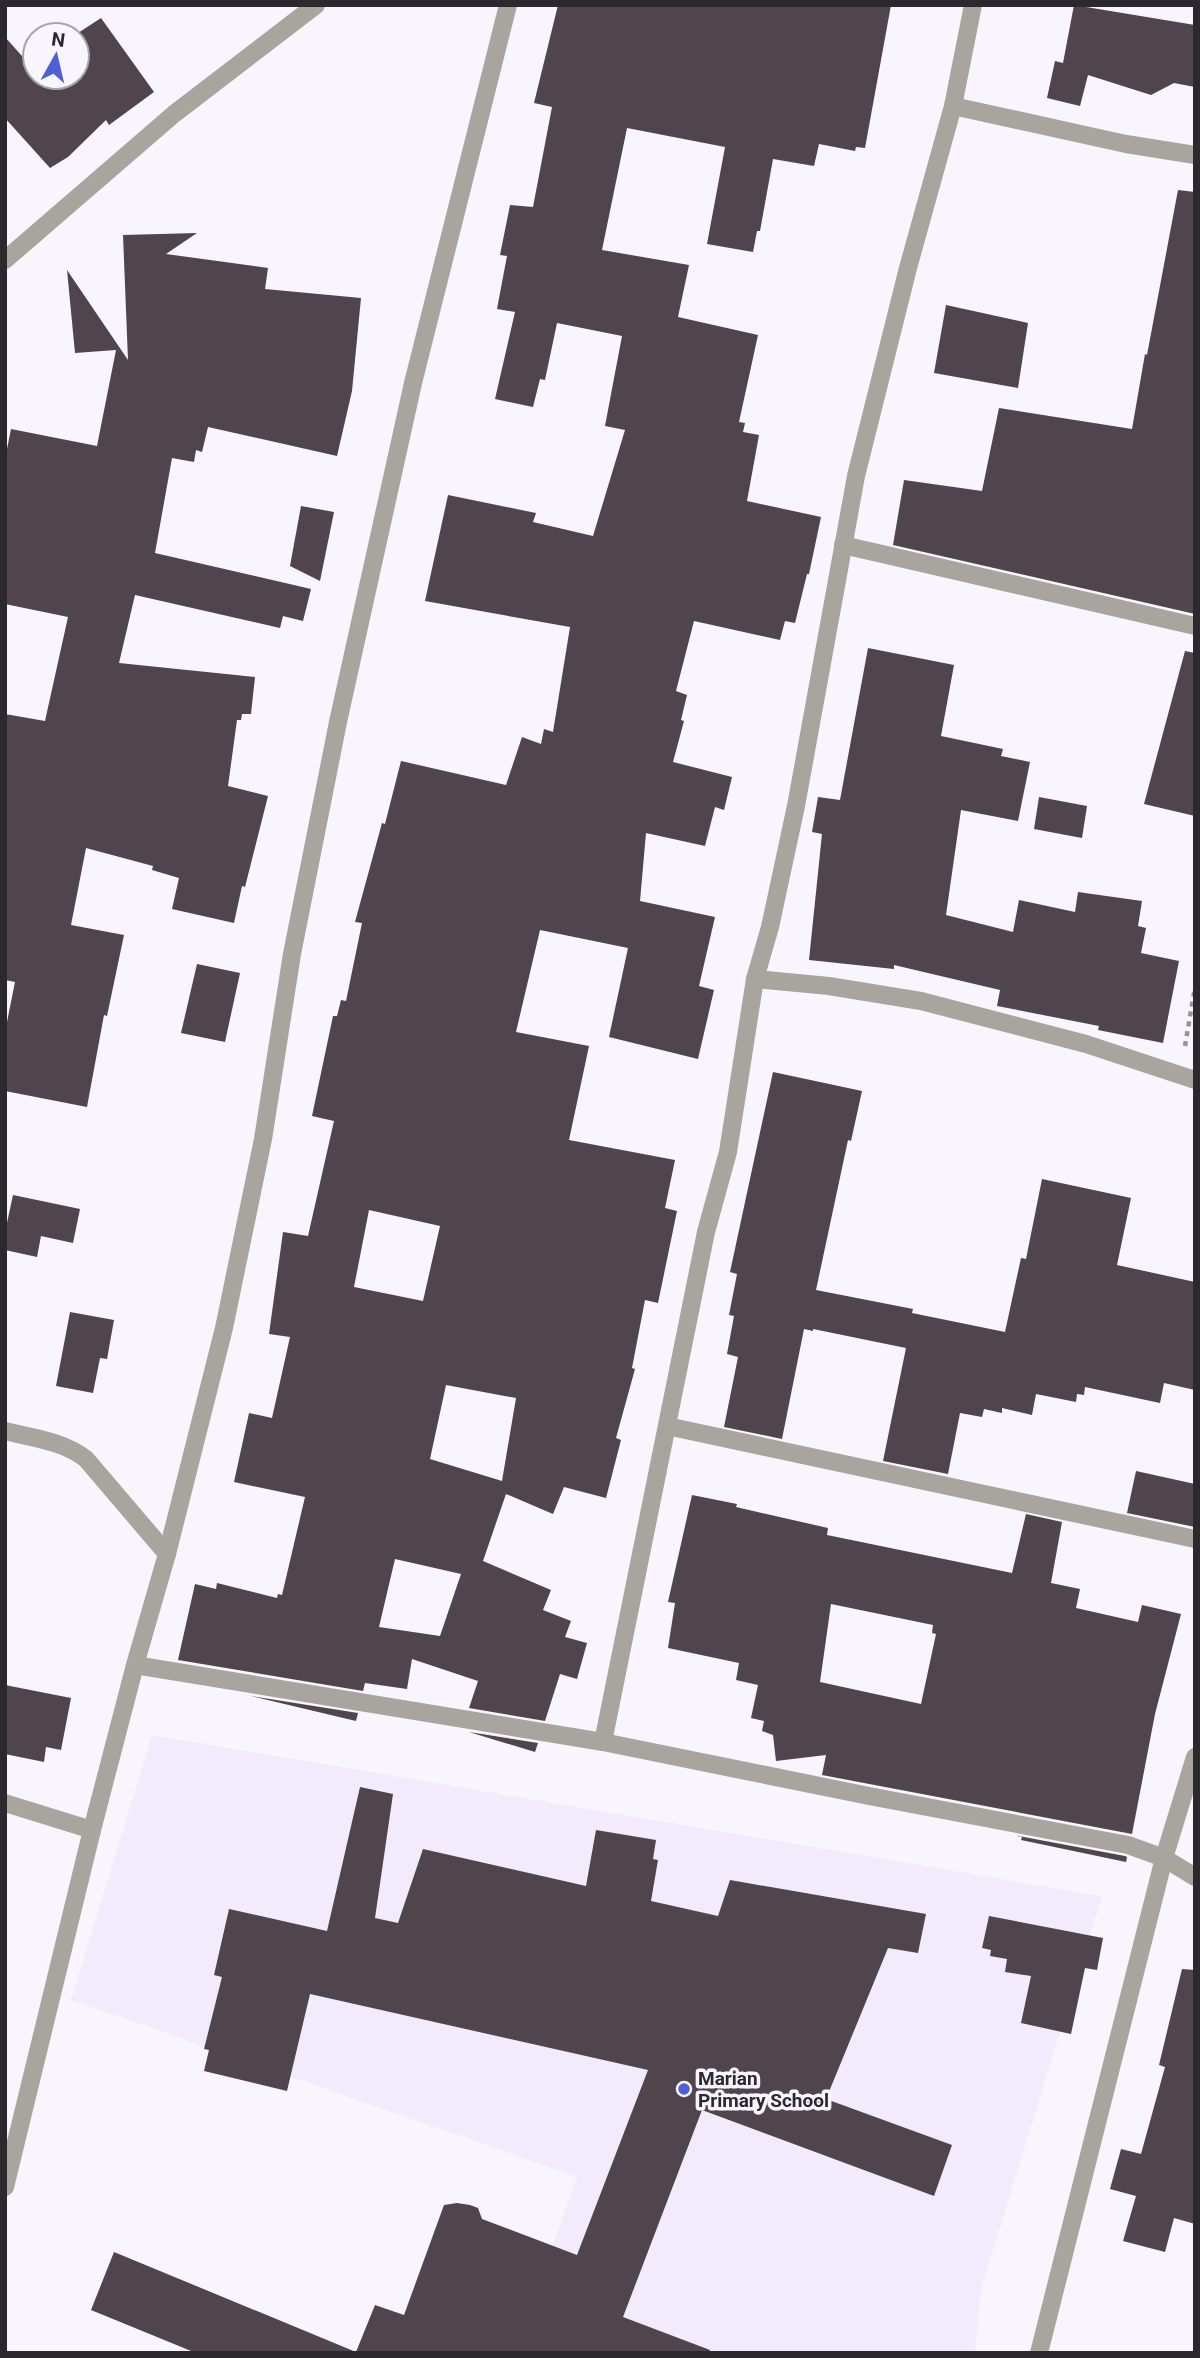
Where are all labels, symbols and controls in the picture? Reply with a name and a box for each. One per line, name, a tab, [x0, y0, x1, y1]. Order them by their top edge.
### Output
north arrow	[21, 21, 91, 91]
text: N	[50, 27, 67, 52]
place label: Marian Primary School	[698, 2067, 829, 2112]
marker: Marian Primary School	[676, 2081, 692, 2097]

